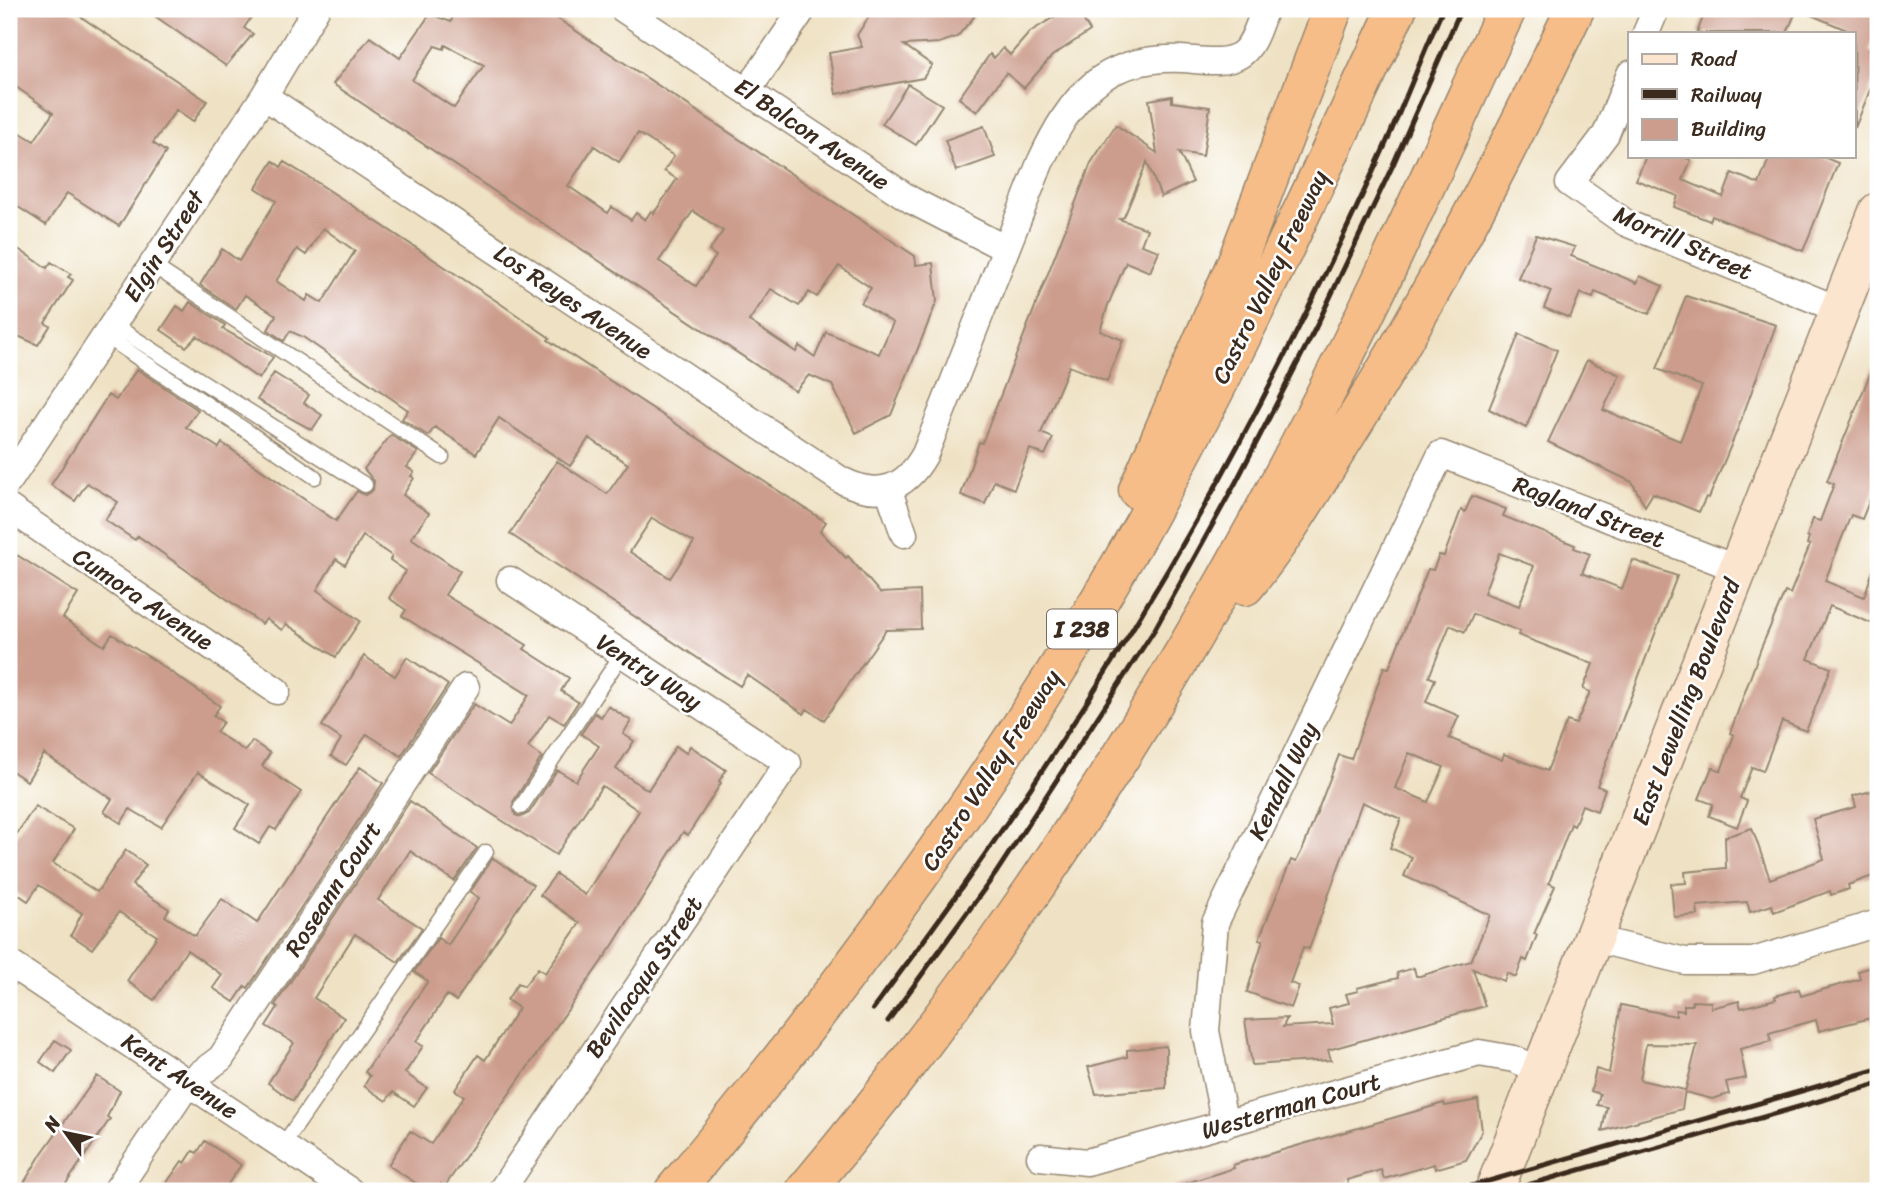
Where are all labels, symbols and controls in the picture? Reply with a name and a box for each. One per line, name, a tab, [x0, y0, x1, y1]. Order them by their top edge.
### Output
legend	[1628, 32, 1856, 158]
text: Road	[1691, 40, 1738, 78]
street label: El Balcon Avenue	[725, 66, 899, 202]
text: Railway	[1691, 76, 1762, 114]
text: Building	[1691, 110, 1767, 148]
street label: Castro Valley Freeway	[1200, 162, 1340, 391]
street label: Elgin Street	[112, 180, 217, 311]
street label: Morrill Street	[1607, 194, 1759, 292]
street label: Los Reyes Avenue	[485, 233, 661, 371]
street label: Ragland Street	[1507, 464, 1671, 560]
street label: Cumora Avenue	[64, 536, 223, 662]
street label: East Lewelling Boulevard	[1620, 571, 1753, 832]
road number: I 238	[1047, 610, 1117, 649]
street label: Ventry Way	[587, 622, 711, 722]
street label: Castro Valley Freeway	[910, 660, 1073, 879]
street label: Kendall Way	[1236, 714, 1330, 848]
street label: Roseann Court	[273, 813, 393, 965]
street label: Bevilacqua Street	[574, 887, 714, 1067]
street label: Kent Avenue	[113, 1021, 247, 1131]
street label: Westerman Court	[1197, 1060, 1385, 1152]
north arrow	[32, 1098, 102, 1168]
text: N	[34, 1109, 70, 1139]

